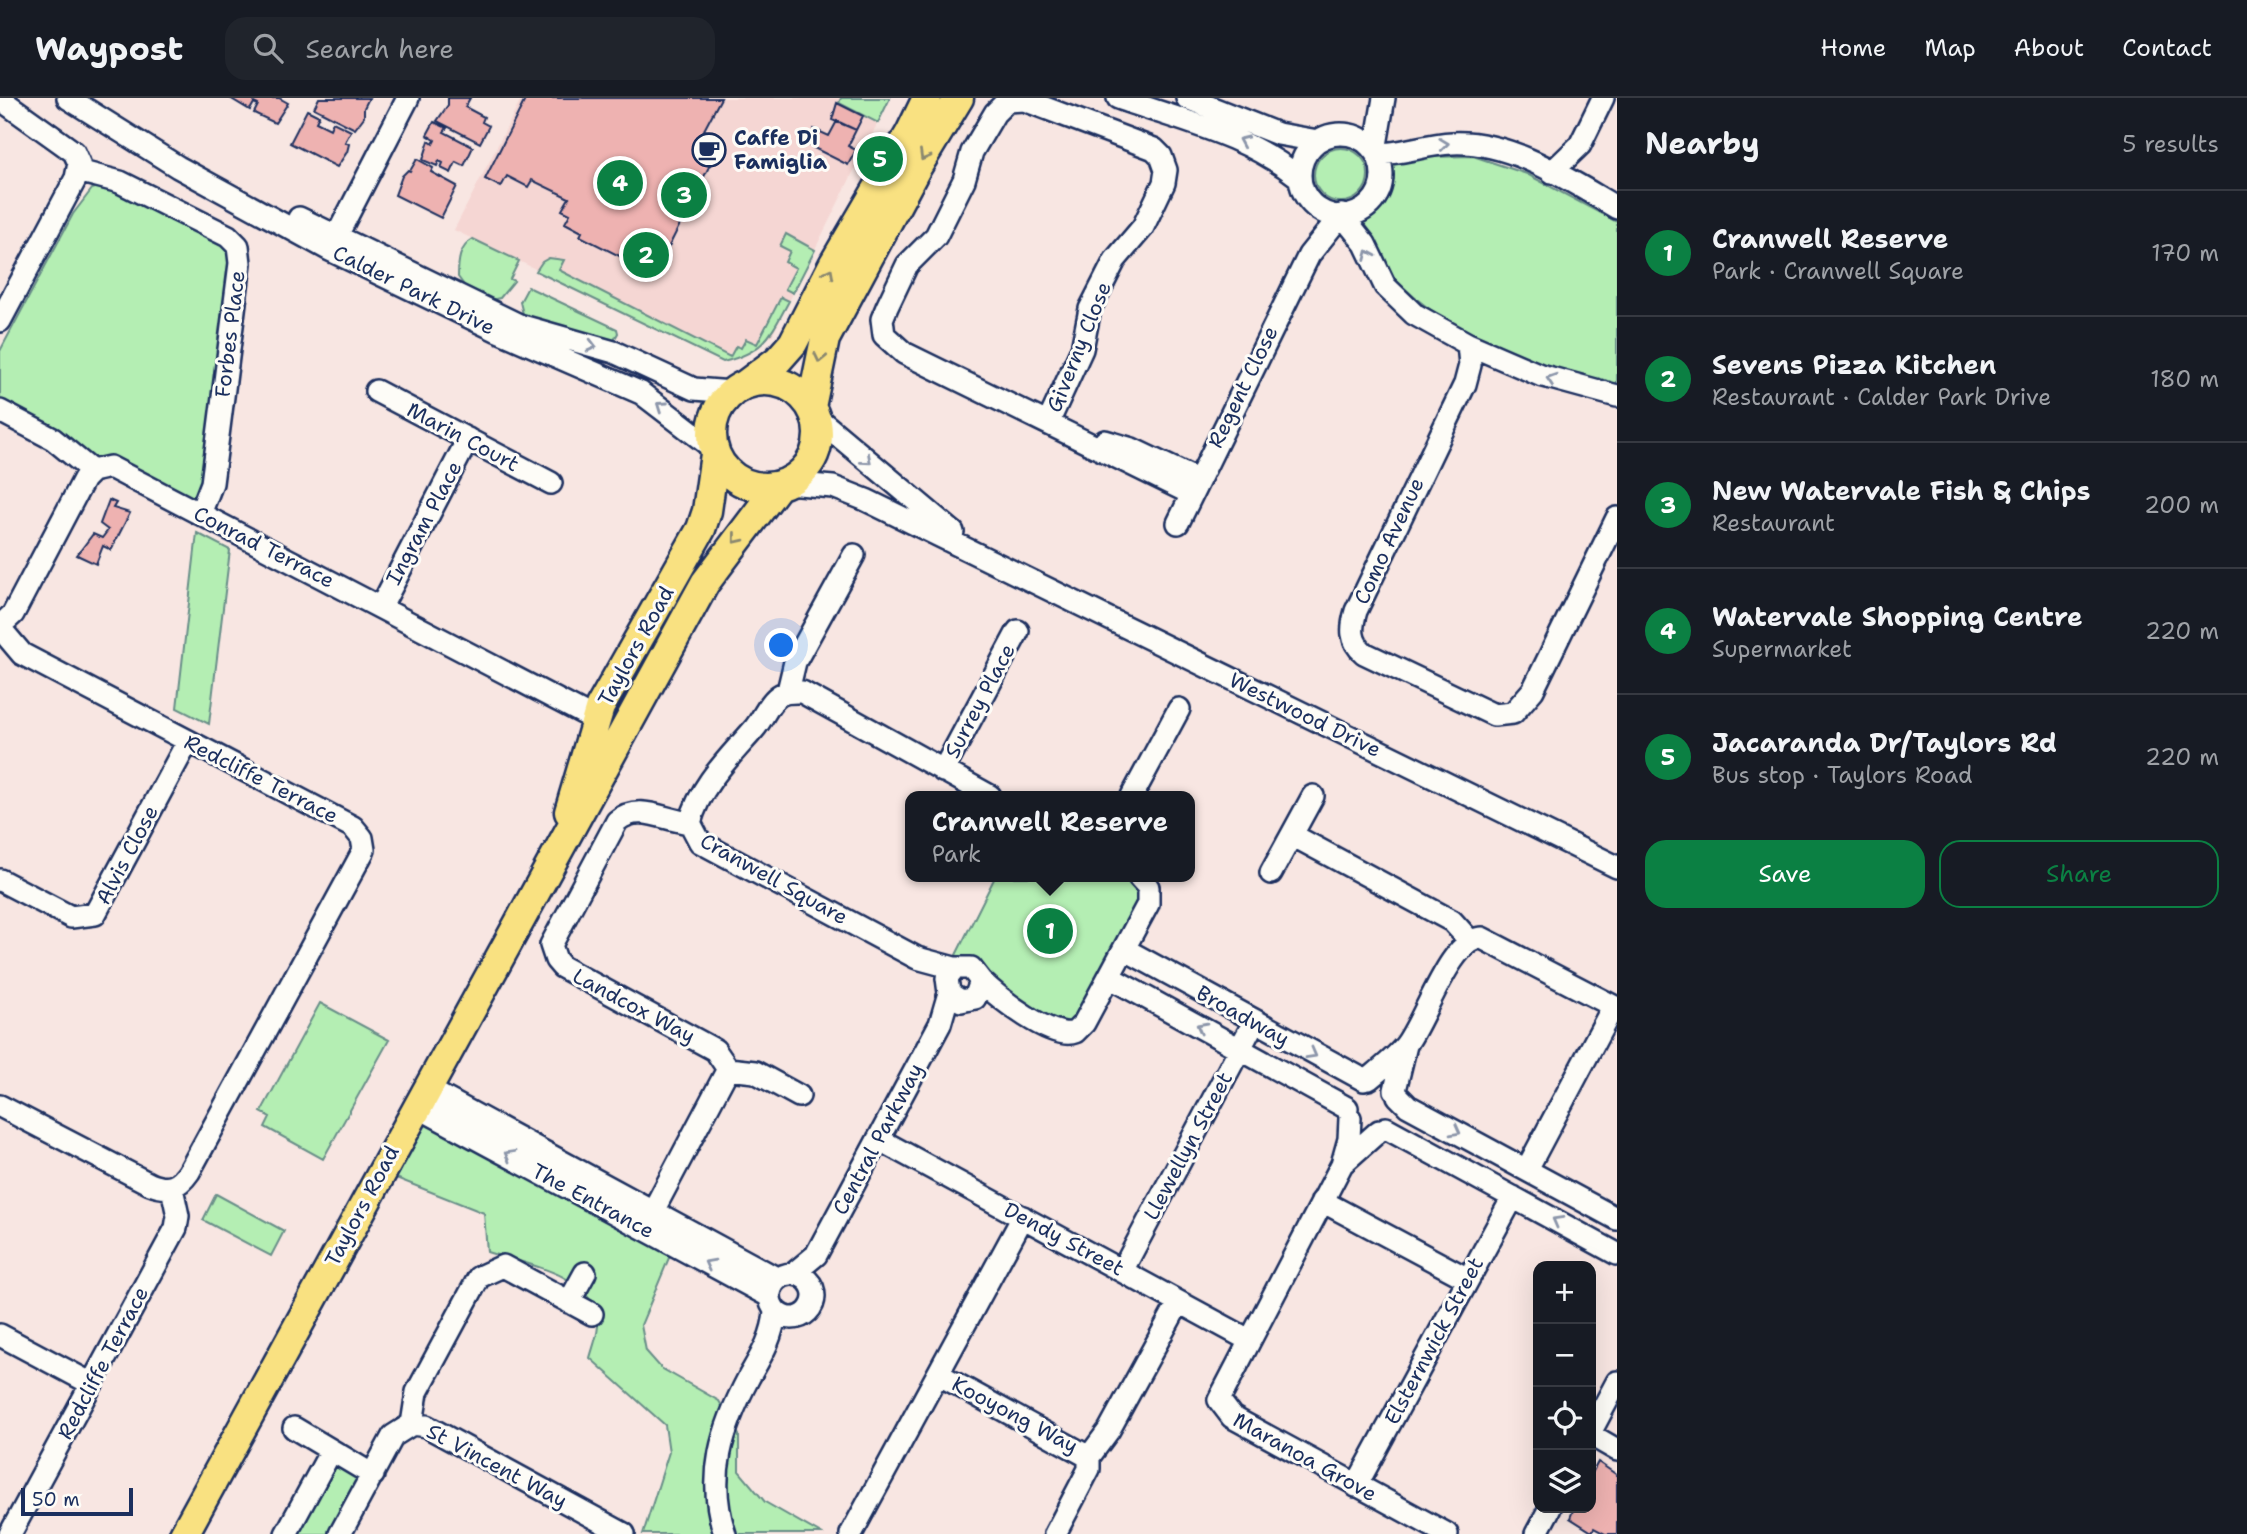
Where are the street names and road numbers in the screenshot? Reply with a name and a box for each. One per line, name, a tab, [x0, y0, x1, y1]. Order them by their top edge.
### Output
street label: Calder Park Drive	[328, 239, 500, 341]
street label: Forbes Place	[208, 269, 252, 399]
street label: Giverny Close	[1040, 278, 1118, 416]
street label: Regent Close	[1201, 321, 1285, 453]
street label: Marin Court	[402, 396, 524, 478]
street label: Ingram Place	[380, 456, 468, 590]
street label: Como Avenue	[1347, 473, 1431, 609]
street label: Conrad Terrace	[189, 499, 339, 595]
street label: Taylors Road	[592, 581, 680, 711]
street label: Surrey Place	[938, 639, 1022, 763]
street label: Westwood Drive	[1224, 666, 1386, 764]
street label: Redcliffe Terrace	[179, 728, 343, 830]
street label: Alvis Close	[89, 800, 165, 910]
street label: Cranwell Square	[695, 827, 853, 931]
street label: Landcox Way	[568, 962, 700, 1050]
street label: Broadway	[1191, 979, 1295, 1053]
street label: Central Parkway	[826, 1058, 930, 1220]
street label: Llewellyn Street	[1137, 1067, 1239, 1225]
street label: Taylors Road	[318, 1141, 406, 1271]
street label: The Entrance	[527, 1157, 659, 1245]
street label: Dendy Street	[999, 1196, 1129, 1282]
street label: Elsternwick Street	[1378, 1252, 1490, 1430]
street label: Redcliffe Terrace	[51, 1282, 155, 1444]
street label: Kooyong Way	[947, 1370, 1083, 1460]
street label: Maranoa Grove	[1228, 1406, 1382, 1508]
street label: St Vincent Way	[422, 1417, 572, 1515]

